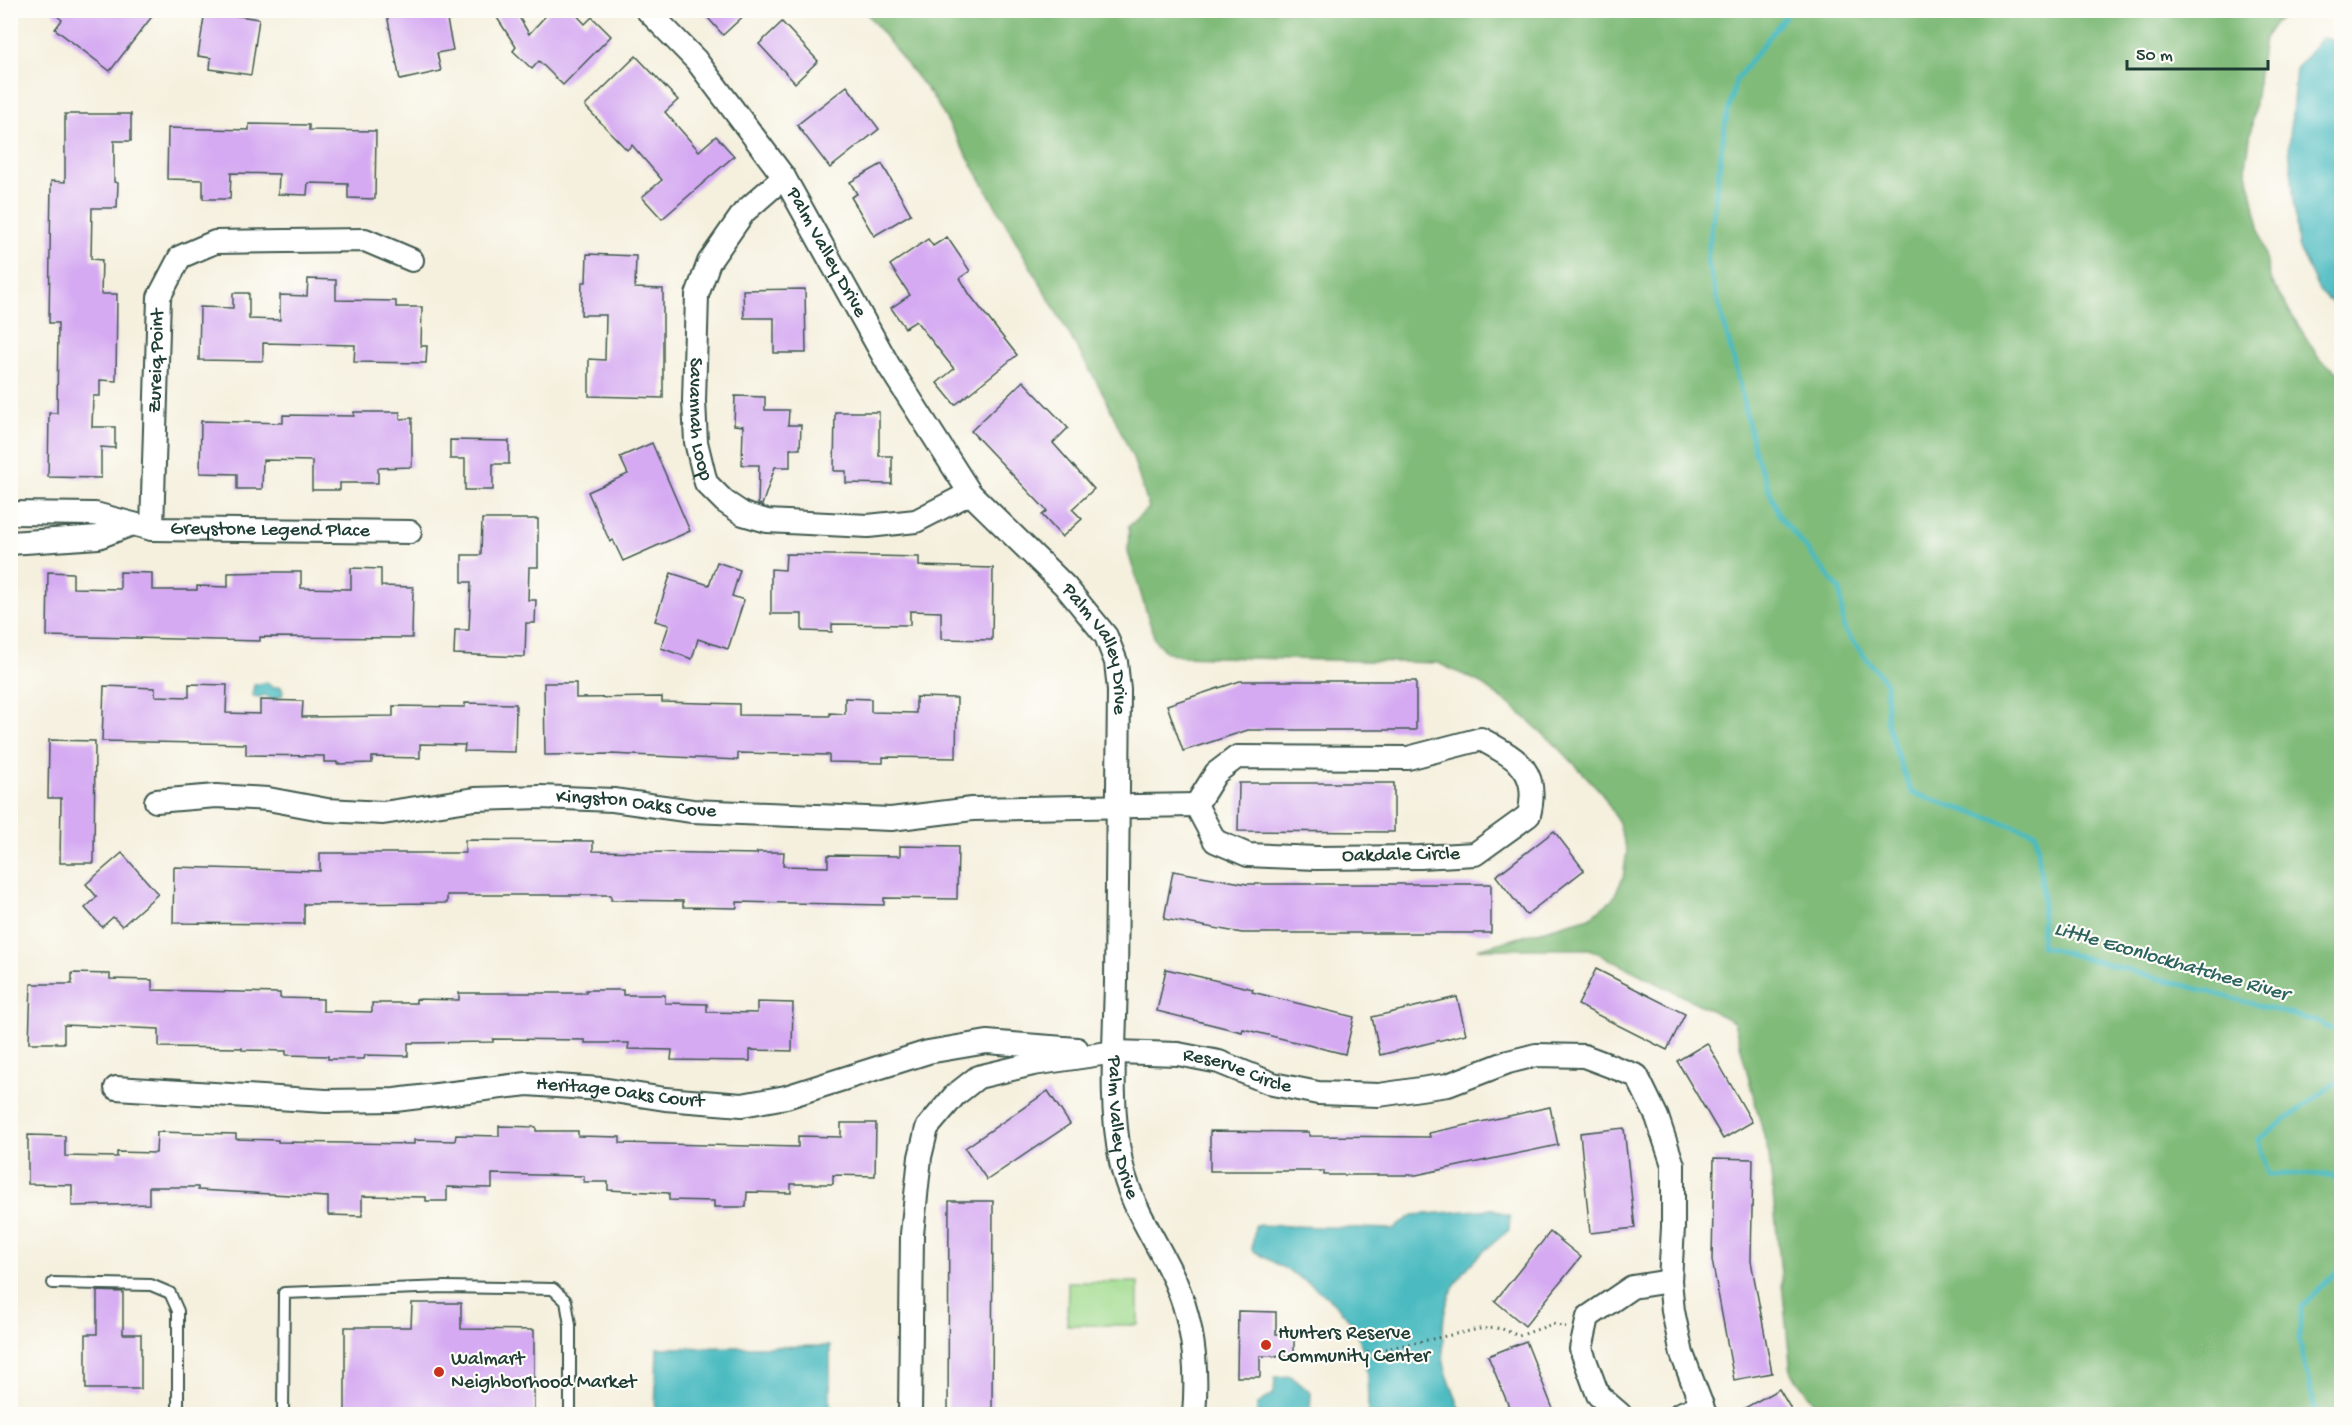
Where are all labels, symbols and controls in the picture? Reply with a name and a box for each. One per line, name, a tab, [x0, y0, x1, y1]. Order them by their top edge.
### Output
scale bar	[2127, 33, 2268, 71]
text: 50 m	[2136, 46, 2173, 67]
street label: Palm Valley Drive	[780, 183, 872, 322]
street label: Zureiq Point	[144, 307, 170, 414]
street label: Savannah Loop	[682, 357, 717, 483]
street label: Greystone Legend Place	[170, 518, 371, 543]
street label: Palm Valley Drive	[1056, 578, 1131, 715]
street label: Kingston Oaks Cove	[556, 786, 717, 823]
street label: Oakdale Circle	[1342, 843, 1461, 869]
water label: Little Econlockhatchee River	[2051, 918, 2295, 1010]
street label: Reserve Circle	[1181, 1044, 1294, 1099]
street label: Palm Valley Drive	[1102, 1054, 1144, 1203]
street label: Heritage Oaks Court	[535, 1073, 707, 1114]
place label: Hunters Reserve Community Center	[1278, 1323, 1432, 1369]
marker: Hunters Reserve Community Center	[1259, 1338, 1273, 1352]
place label: Walmart Neighborhood Market	[451, 1349, 638, 1395]
marker: Walmart Neighborhood Market	[432, 1365, 446, 1379]

